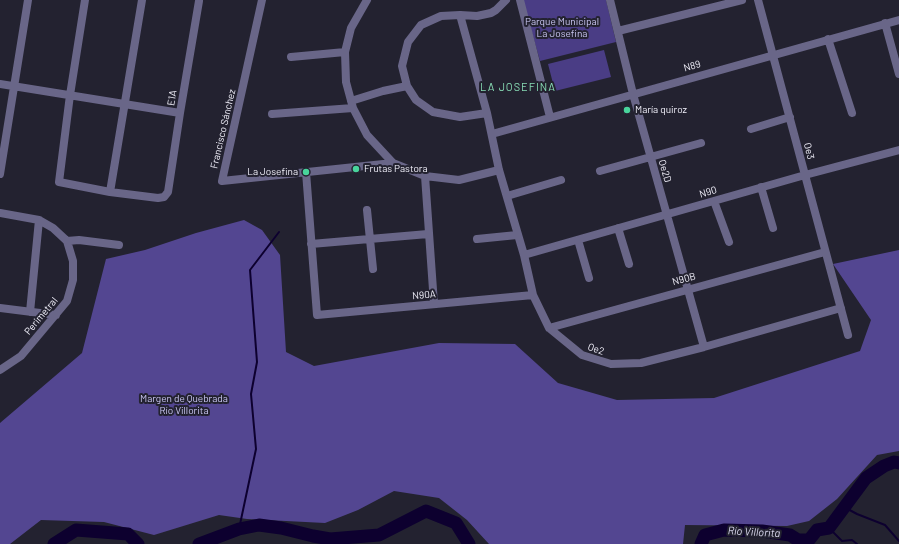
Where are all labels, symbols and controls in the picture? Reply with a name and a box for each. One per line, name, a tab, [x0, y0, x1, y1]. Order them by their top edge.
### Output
park label: Parque Municipal La Josefina	[525, 16, 599, 40]
street label: N89	[682, 58, 702, 74]
district label: LA JOSEFINA	[480, 80, 556, 94]
street label: Francisco Sánchez	[208, 88, 238, 170]
street label: E1A	[165, 89, 179, 107]
place label: María quiroz	[635, 104, 687, 116]
marker: María quiroz	[622, 105, 632, 115]
street label: Oe3	[801, 141, 817, 161]
street label: Oe2D	[656, 158, 674, 184]
place label: Frutas Pastora	[364, 163, 428, 175]
marker: Frutas Pastora	[351, 164, 361, 174]
place label: La Josefina	[247, 166, 298, 178]
marker: La Josefina	[301, 167, 311, 177]
street label: N90	[698, 184, 718, 200]
street label: N90B	[671, 270, 697, 288]
street label: N90A	[412, 288, 436, 302]
street label: Perimetral	[22, 295, 60, 337]
street label: Oe2	[586, 341, 606, 357]
park label: Margen de Quebrada Río Villorita	[140, 393, 228, 416]
water label: Río Villorita	[727, 524, 781, 540]

